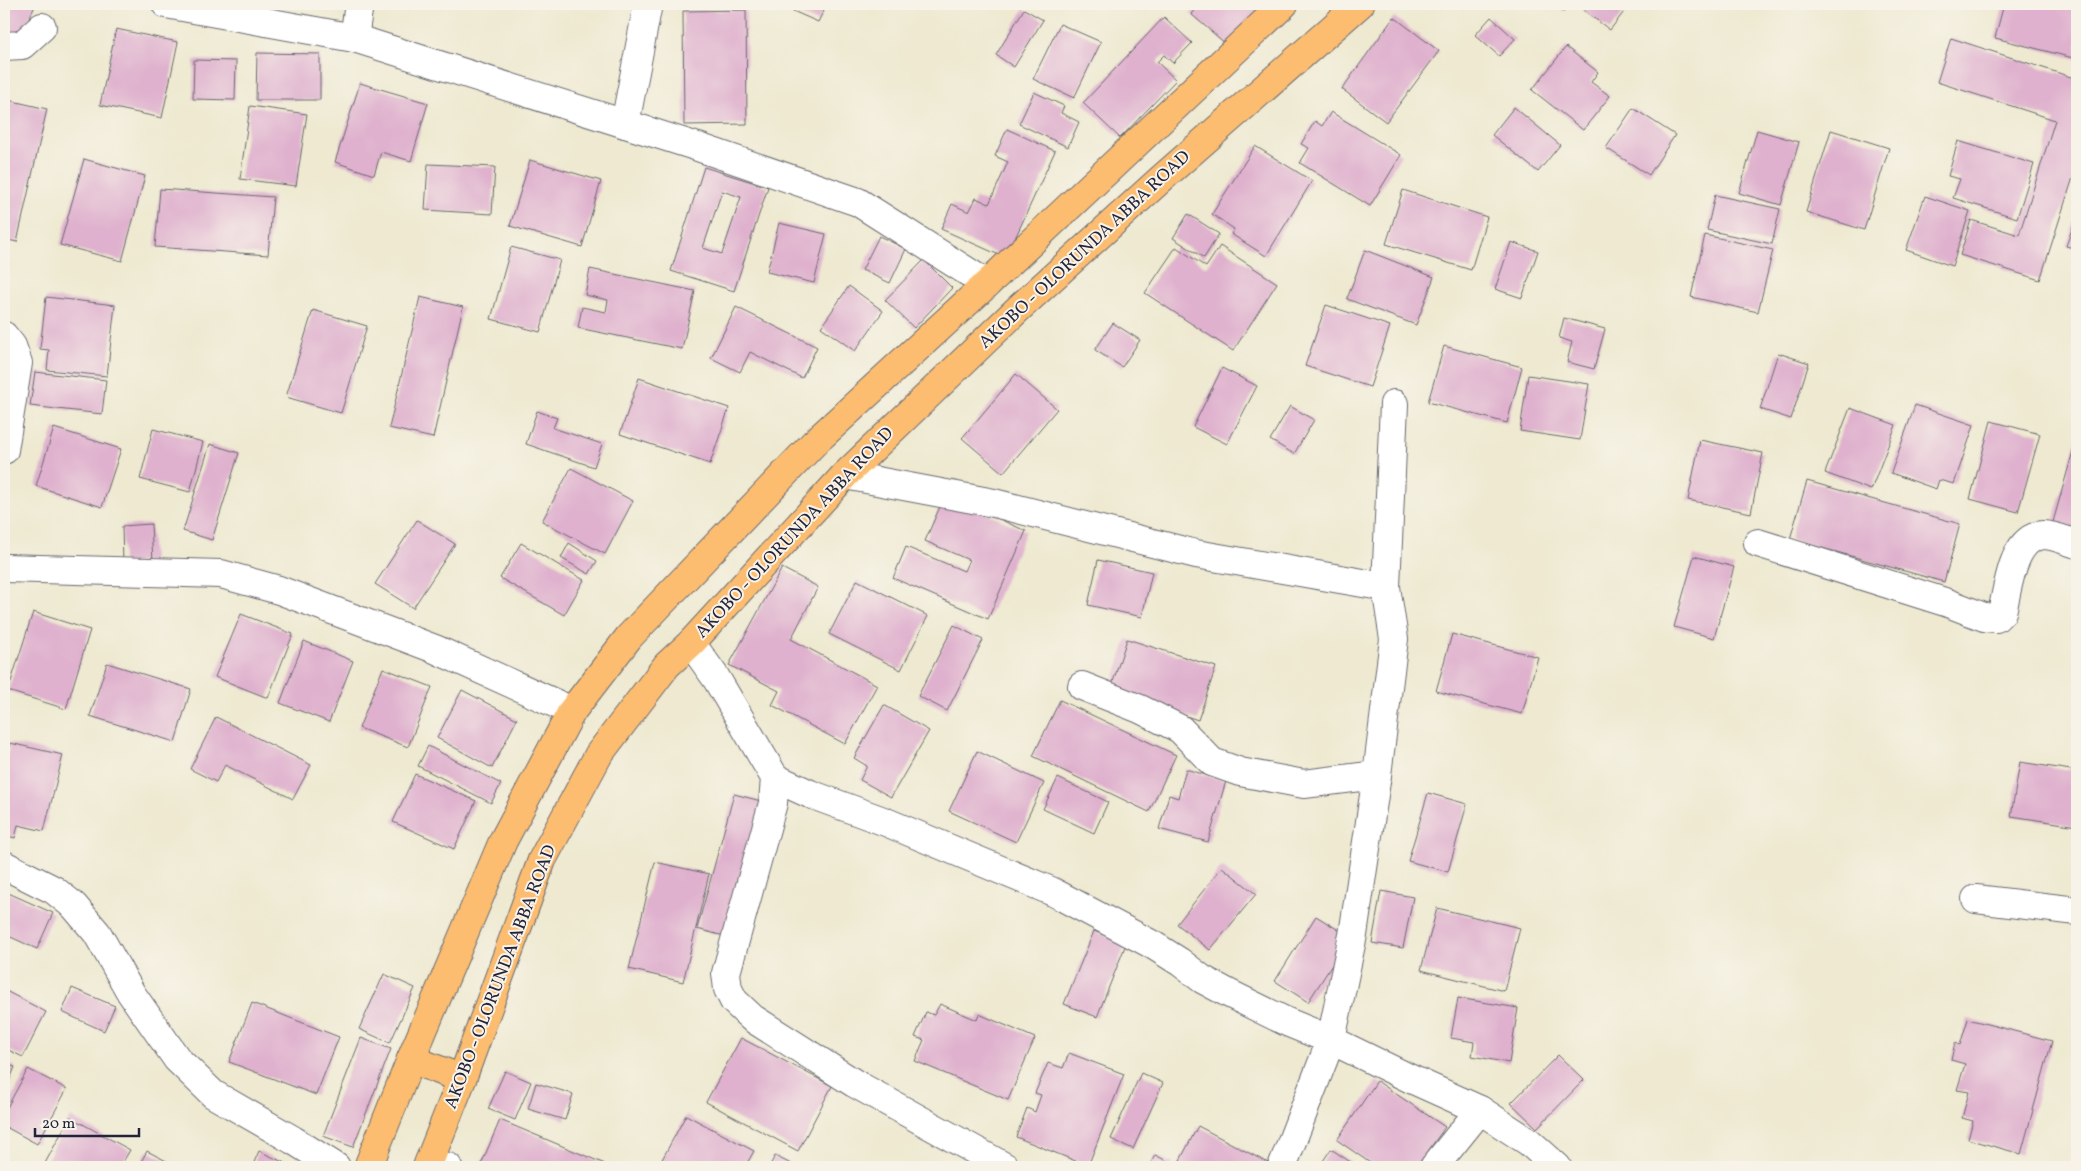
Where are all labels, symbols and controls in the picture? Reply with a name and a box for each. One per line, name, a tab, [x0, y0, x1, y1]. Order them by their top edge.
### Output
street label: AKOBO - OLORUNDA ABBA ROAD	[974, 145, 1196, 355]
street label: AKOBO - OLORUNDA ABBA ROAD	[690, 422, 900, 644]
street label: AKOBO - OLORUNDA ABBA ROAD	[439, 841, 563, 1113]
scale bar	[35, 1106, 139, 1138]
text: 20 m	[42, 1114, 75, 1135]

